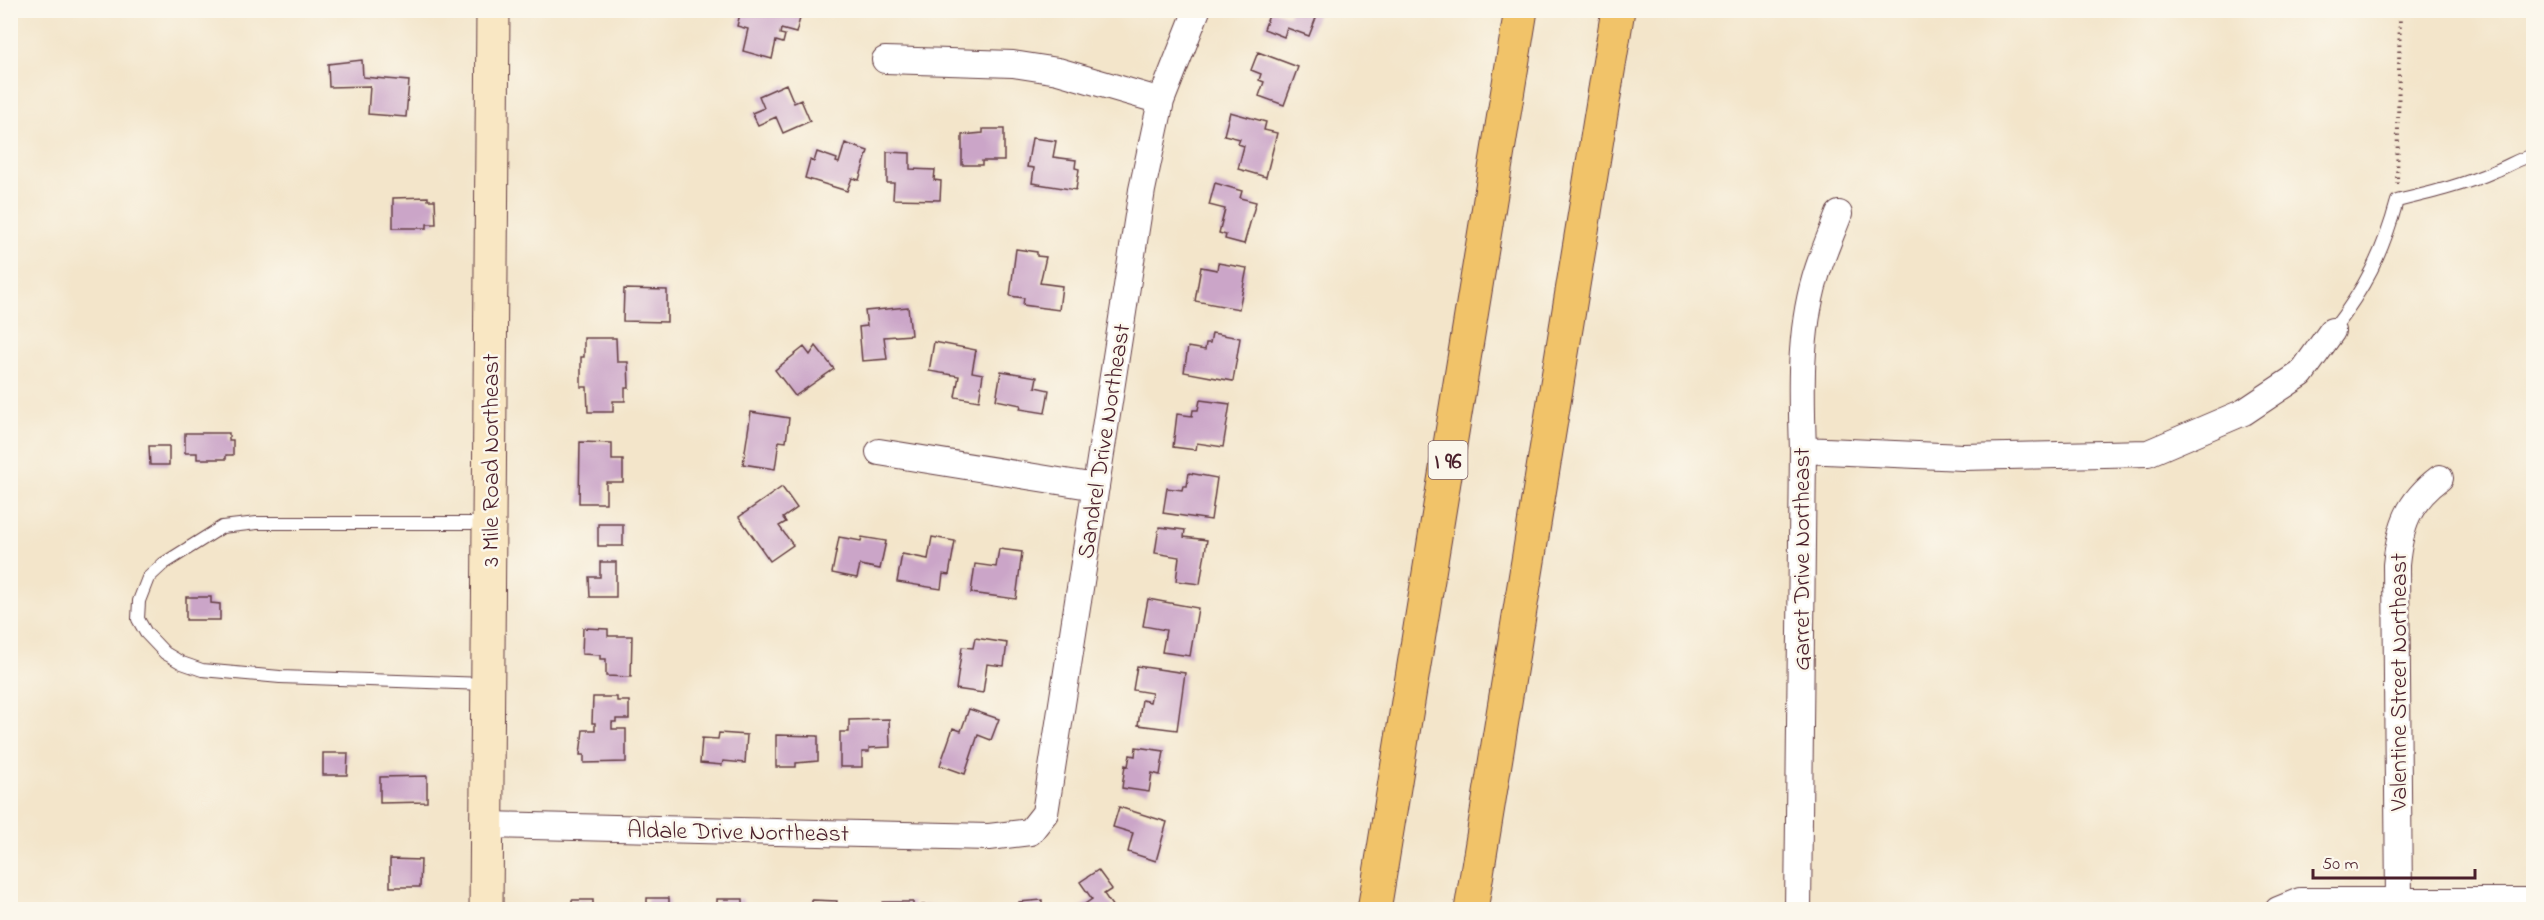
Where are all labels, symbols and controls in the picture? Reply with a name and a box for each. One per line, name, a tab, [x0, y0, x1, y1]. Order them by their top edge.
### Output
street label: Sandrel Drive Northeast	[1070, 321, 1141, 561]
street label: 3 Mile Road Northeast	[475, 353, 510, 567]
road number: I 96	[1428, 441, 1468, 479]
street label: Garret Drive Northeast	[1786, 447, 1821, 671]
street label: Valentine Street Northeast	[2383, 553, 2418, 812]
street label: Aldale Drive Northeast	[627, 814, 849, 853]
scale bar	[2313, 842, 2475, 880]
text: 50 m	[2322, 852, 2359, 878]

